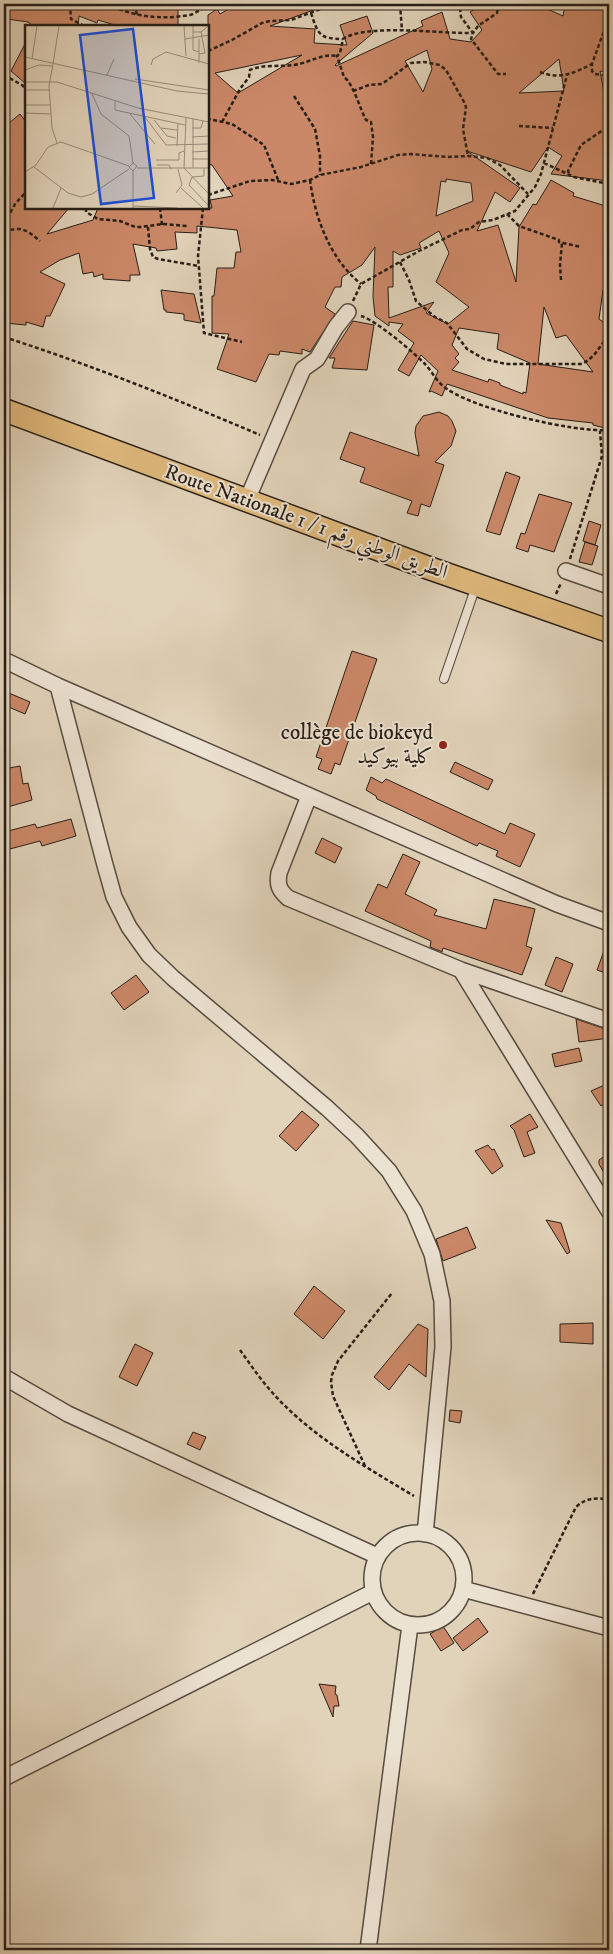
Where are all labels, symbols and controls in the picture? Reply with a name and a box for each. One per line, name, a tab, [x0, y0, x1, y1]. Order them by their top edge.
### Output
inset map	[25, 25, 209, 209]
street label: Route Nationale 1 / الطريق الوطني رقم 1	[159, 459, 451, 591]
place label: collège de biokeyd كلية بيوكيد	[281, 720, 434, 770]
marker: collège de biokeyd كلية بيوكيد	[437, 739, 449, 751]

